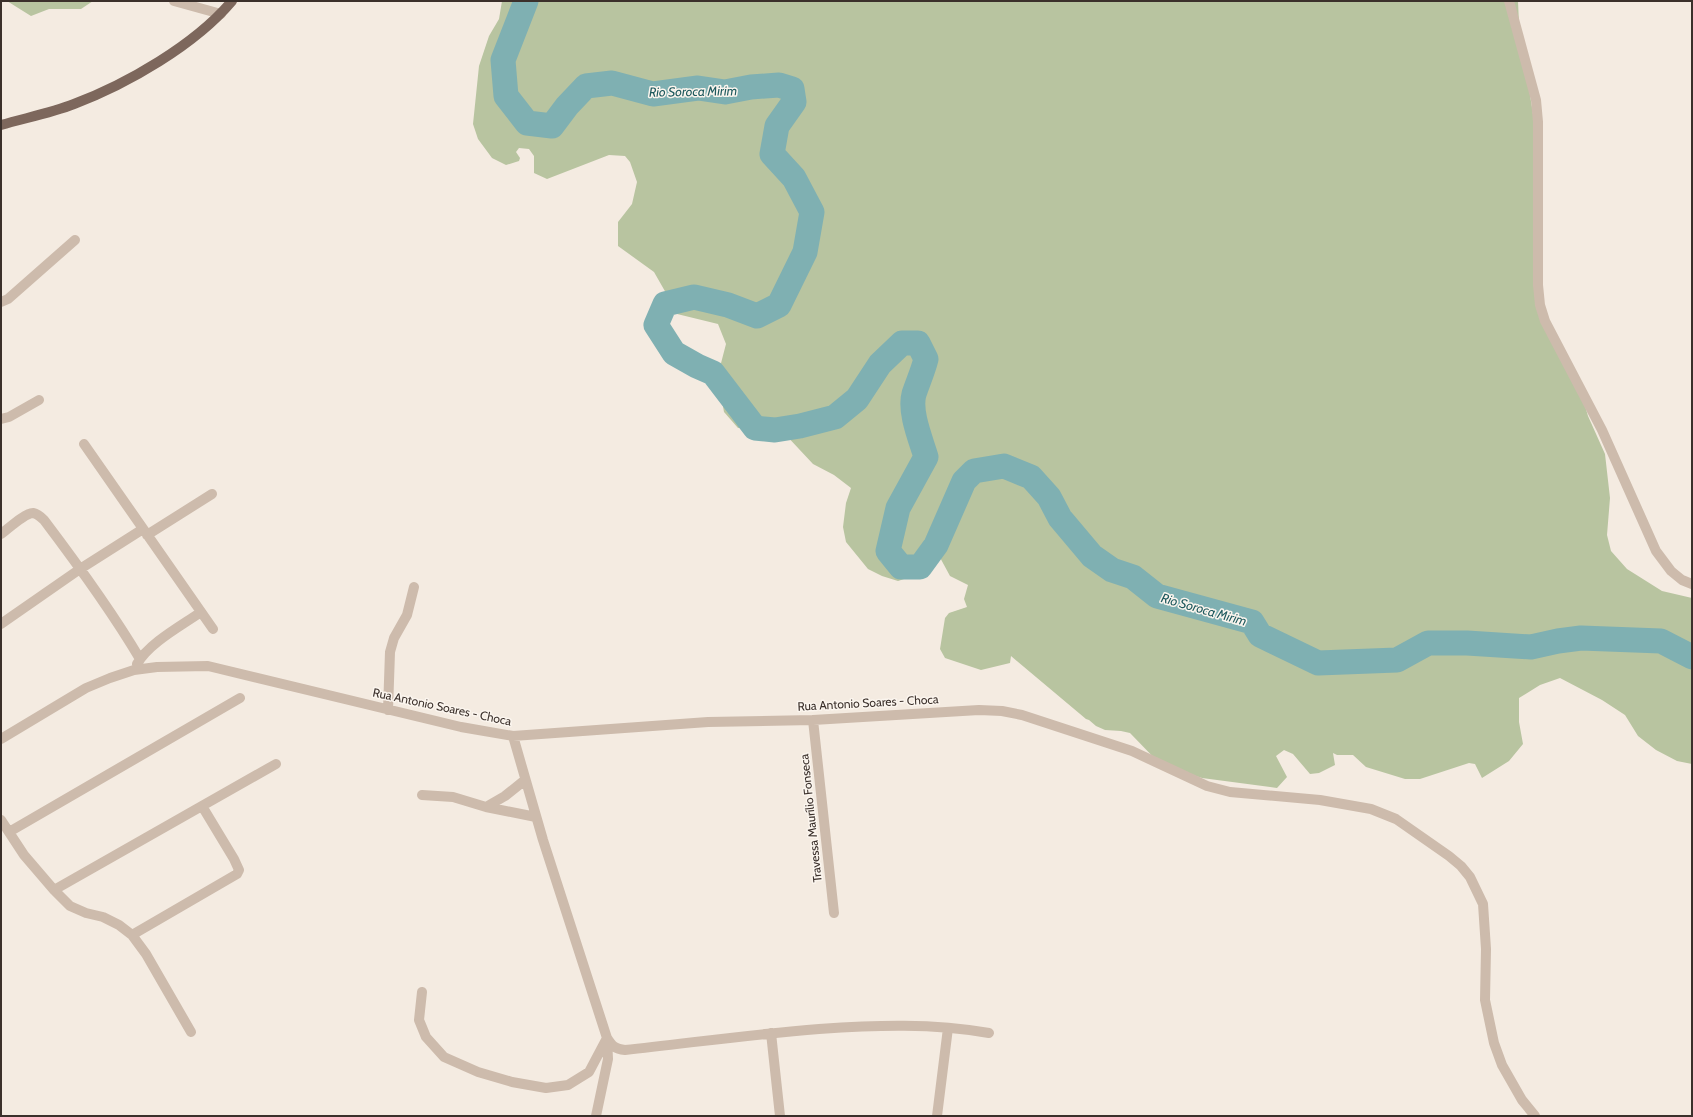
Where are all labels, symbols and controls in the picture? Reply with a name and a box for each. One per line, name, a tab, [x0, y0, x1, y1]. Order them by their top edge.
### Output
water label: Rio Soroca Mirim	[649, 82, 737, 100]
water label: Rio Soroca Mirim	[1159, 589, 1249, 629]
street label: Rua Antonio Soares - Choca	[371, 684, 513, 729]
street label: Rua Antonio Soares - Choca	[797, 691, 939, 714]
street label: Travessa Maurílio Fonseca	[796, 753, 825, 883]

